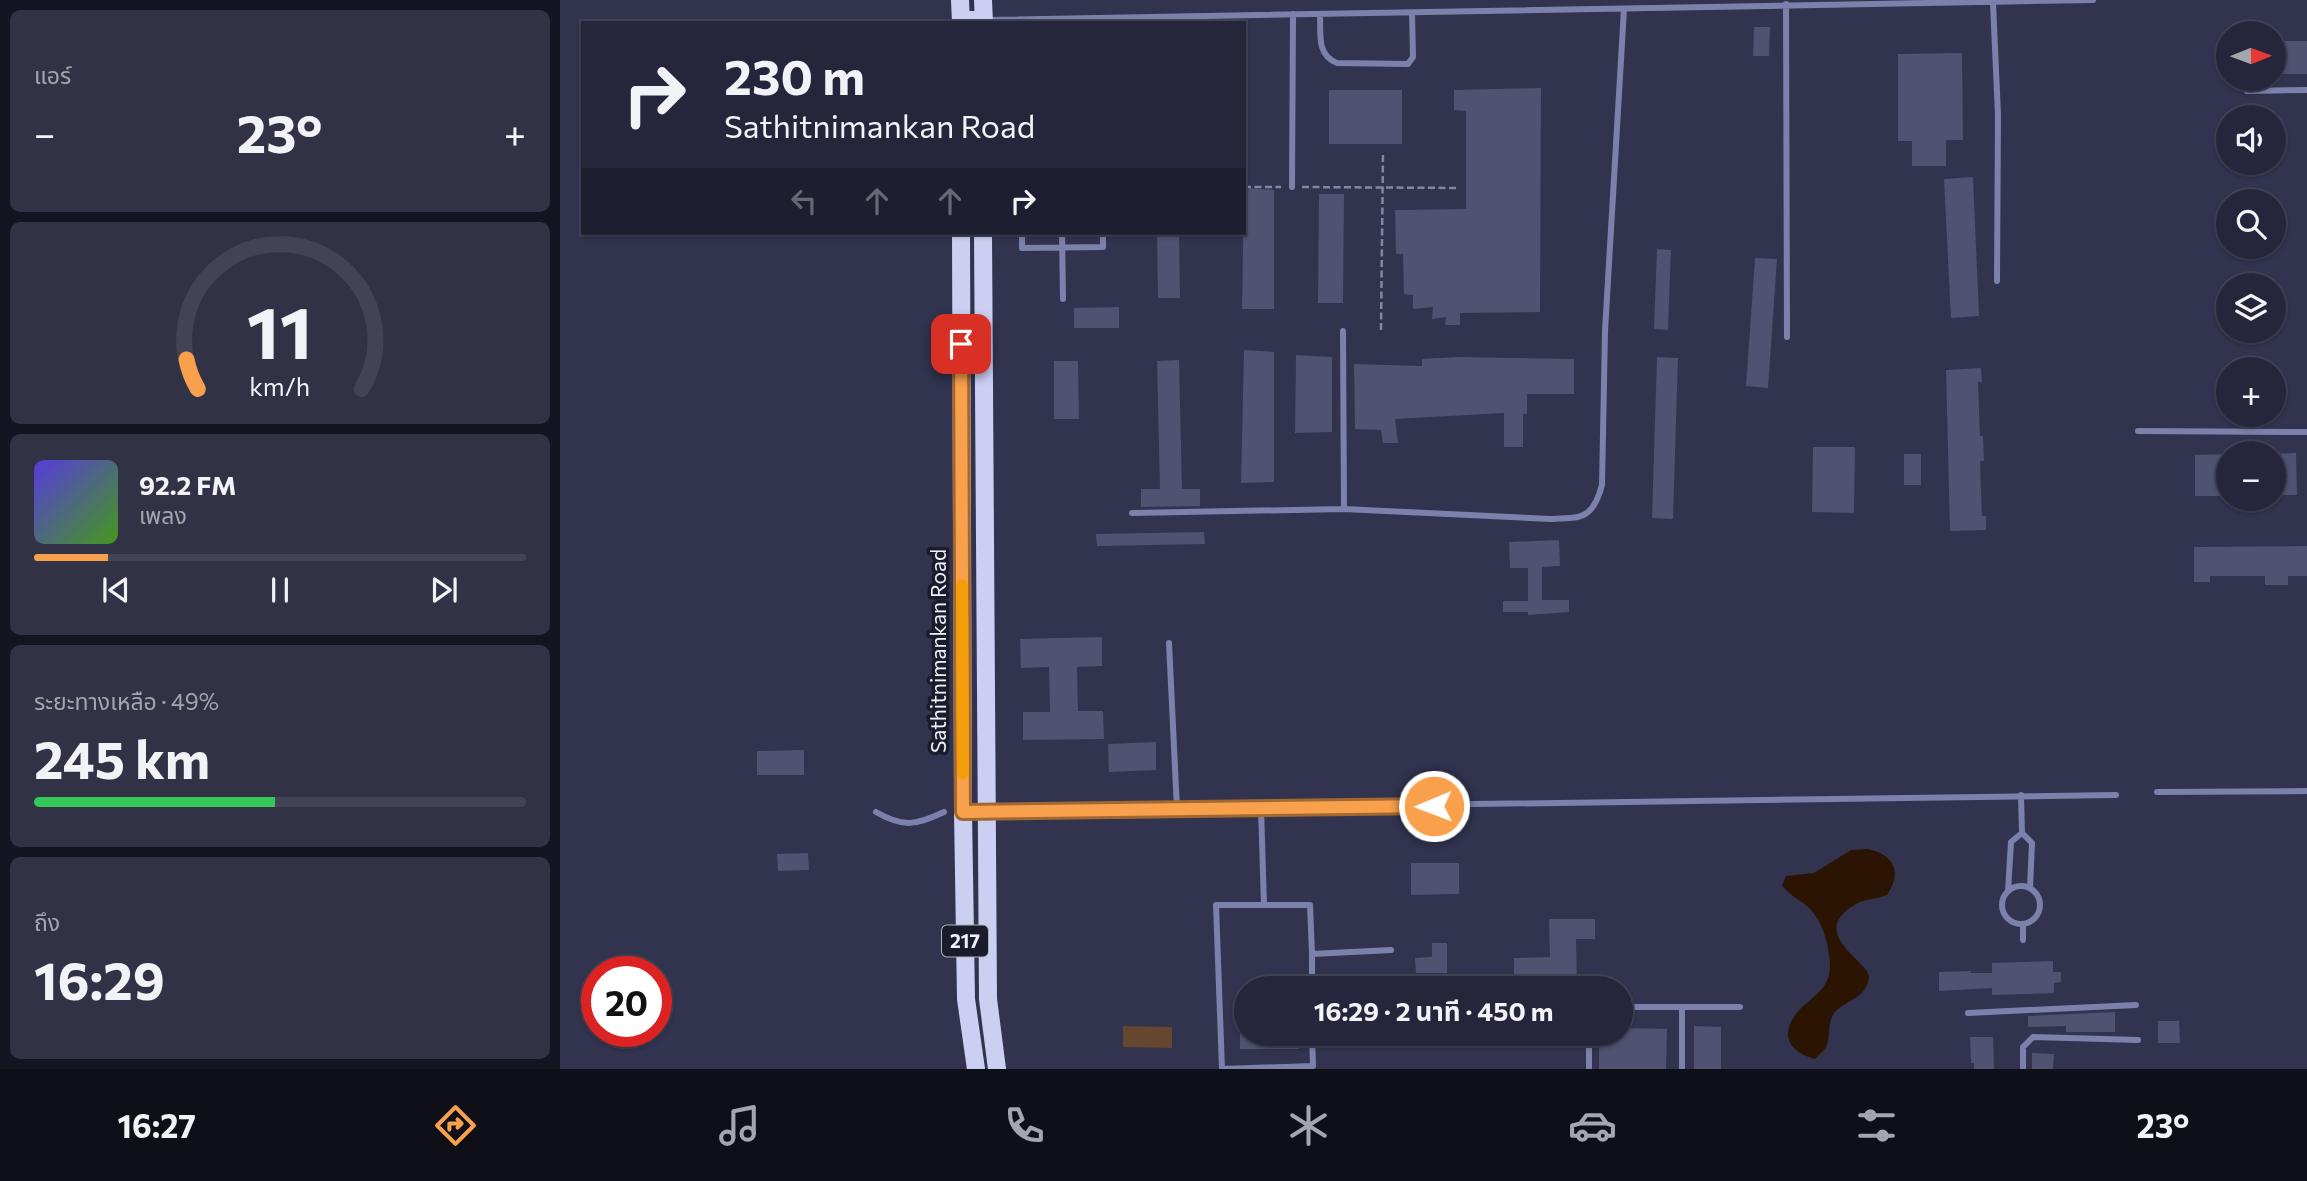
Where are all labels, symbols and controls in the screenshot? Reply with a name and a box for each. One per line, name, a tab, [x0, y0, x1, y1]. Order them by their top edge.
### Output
north arrow	[2216, 21, 2286, 91]
map controls	[2216, 21, 2286, 511]
text: 230 m	[724, 45, 865, 105]
icon: right	[609, 49, 700, 140]
text: แอร์	[34, 61, 71, 89]
text: 23°	[237, 100, 323, 164]
text: Sathitnimankan Road	[724, 105, 1035, 145]
button: sound	[2216, 105, 2286, 175]
text: −	[34, 109, 56, 156]
text: +	[504, 109, 526, 156]
icon: left	[785, 182, 823, 220]
icon: ahead	[858, 182, 896, 220]
icon: ahead	[931, 182, 969, 220]
icon: right	[1004, 182, 1042, 220]
button: search	[2216, 189, 2286, 259]
button: layers	[2216, 273, 2286, 343]
text: 11	[247, 285, 313, 374]
pin	[931, 314, 991, 374]
icon: arrive	[942, 325, 980, 363]
button: +	[2216, 357, 2286, 427]
text: km/h	[250, 370, 310, 400]
button: −	[2216, 441, 2286, 511]
text: 92.2 FM	[139, 469, 236, 500]
text: เพลง	[139, 501, 187, 529]
street label: Sathitnimankan Road	[925, 549, 950, 753]
icon: previous	[97, 571, 135, 609]
icon: pause	[261, 571, 299, 609]
icon: next	[425, 571, 463, 609]
text: ระยะทางเหลือ · 49%	[34, 687, 219, 715]
text: 245 km	[34, 726, 210, 790]
position arrow	[1397, 769, 1471, 843]
text: ถึง	[34, 908, 60, 936]
road number: 217	[942, 925, 988, 956]
text: 16:29	[34, 947, 165, 1011]
speed limit sign: 20	[581, 956, 672, 1047]
text: 16:29 · 2 นาที · 450 m	[1314, 995, 1553, 1026]
icon: directions	[431, 1101, 480, 1150]
icon: music	[715, 1101, 764, 1150]
icon: phone	[1000, 1101, 1049, 1150]
icon: climate	[1284, 1101, 1333, 1150]
icon: car	[1568, 1101, 1617, 1150]
icon: filters	[1852, 1101, 1901, 1150]
text: 16:27	[118, 1105, 196, 1145]
text: 23°	[2136, 1105, 2189, 1145]

